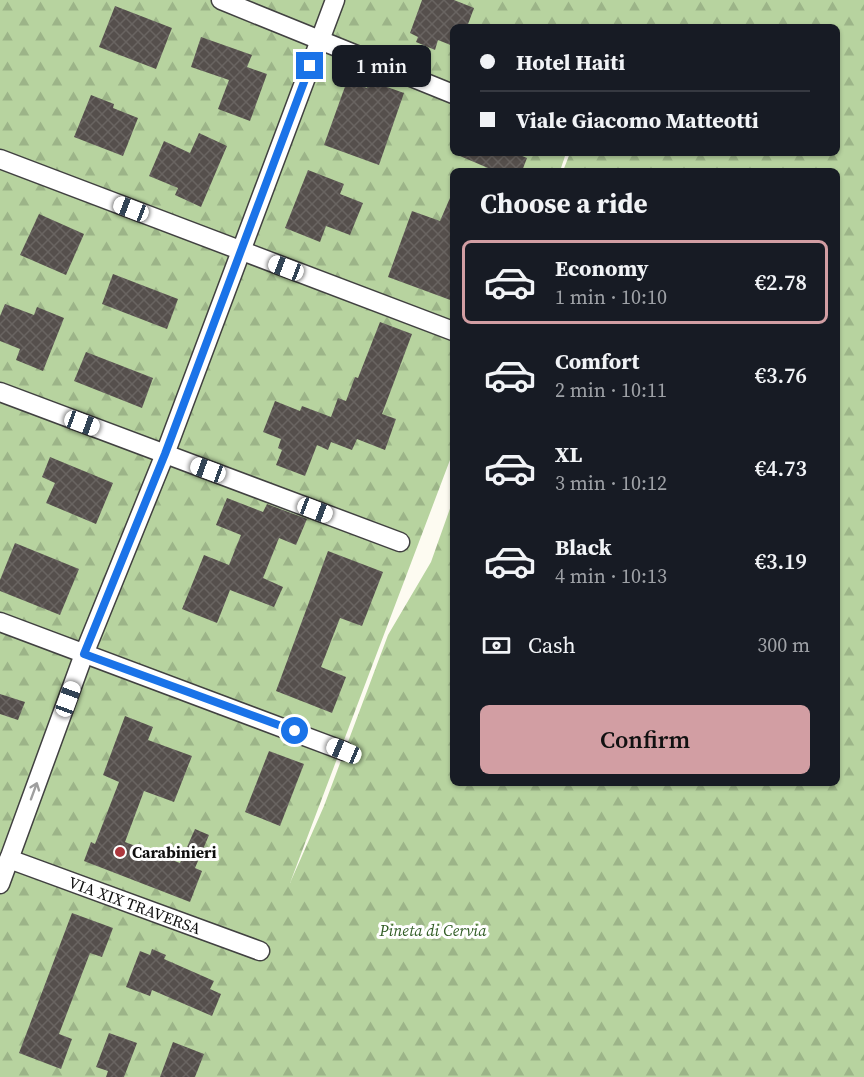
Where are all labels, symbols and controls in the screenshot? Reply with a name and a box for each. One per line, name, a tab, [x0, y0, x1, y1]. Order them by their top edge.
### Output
callout: 1 min	[331, 45, 430, 87]
text: Hotel Haiti	[516, 47, 625, 77]
route end	[296, 52, 323, 79]
text: 1 min	[356, 52, 407, 80]
text: Viale Giacomo Matteotti	[516, 105, 759, 135]
text: Choose a ride	[480, 185, 648, 222]
car	[111, 194, 151, 224]
car	[266, 253, 306, 283]
text: Economy	[555, 253, 649, 283]
icon: car	[483, 255, 537, 309]
text: €2.78	[755, 267, 807, 297]
text: 1 min · 10:10	[555, 283, 667, 311]
text: Comfort	[555, 346, 639, 376]
icon: car	[483, 348, 537, 402]
text: €3.76	[755, 360, 807, 390]
text: 2 min · 10:11	[555, 376, 667, 404]
car	[62, 408, 102, 438]
text: XL	[555, 439, 582, 469]
icon: car	[483, 441, 537, 495]
text: €4.73	[755, 453, 807, 483]
car	[188, 455, 228, 485]
text: 3 min · 10:12	[555, 469, 667, 497]
car	[295, 495, 335, 525]
text: Black	[555, 532, 612, 562]
icon: car	[483, 534, 537, 588]
text: €3.19	[755, 546, 807, 576]
text: 4 min · 10:13	[555, 562, 667, 590]
icon: cash	[480, 629, 513, 662]
text: Cash	[528, 630, 576, 660]
text: 300 m	[757, 631, 810, 659]
car	[53, 679, 83, 719]
button: Confirm	[480, 705, 810, 774]
route start	[281, 717, 308, 744]
car	[324, 736, 364, 766]
one-way arrow	[29, 782, 40, 801]
place label: Carabinieri	[132, 841, 217, 863]
marker: Carabinieri	[113, 845, 127, 859]
street label: VIA XIX TRAVERSA	[66, 871, 204, 940]
park label: Pineta di Cervia	[378, 919, 487, 941]

